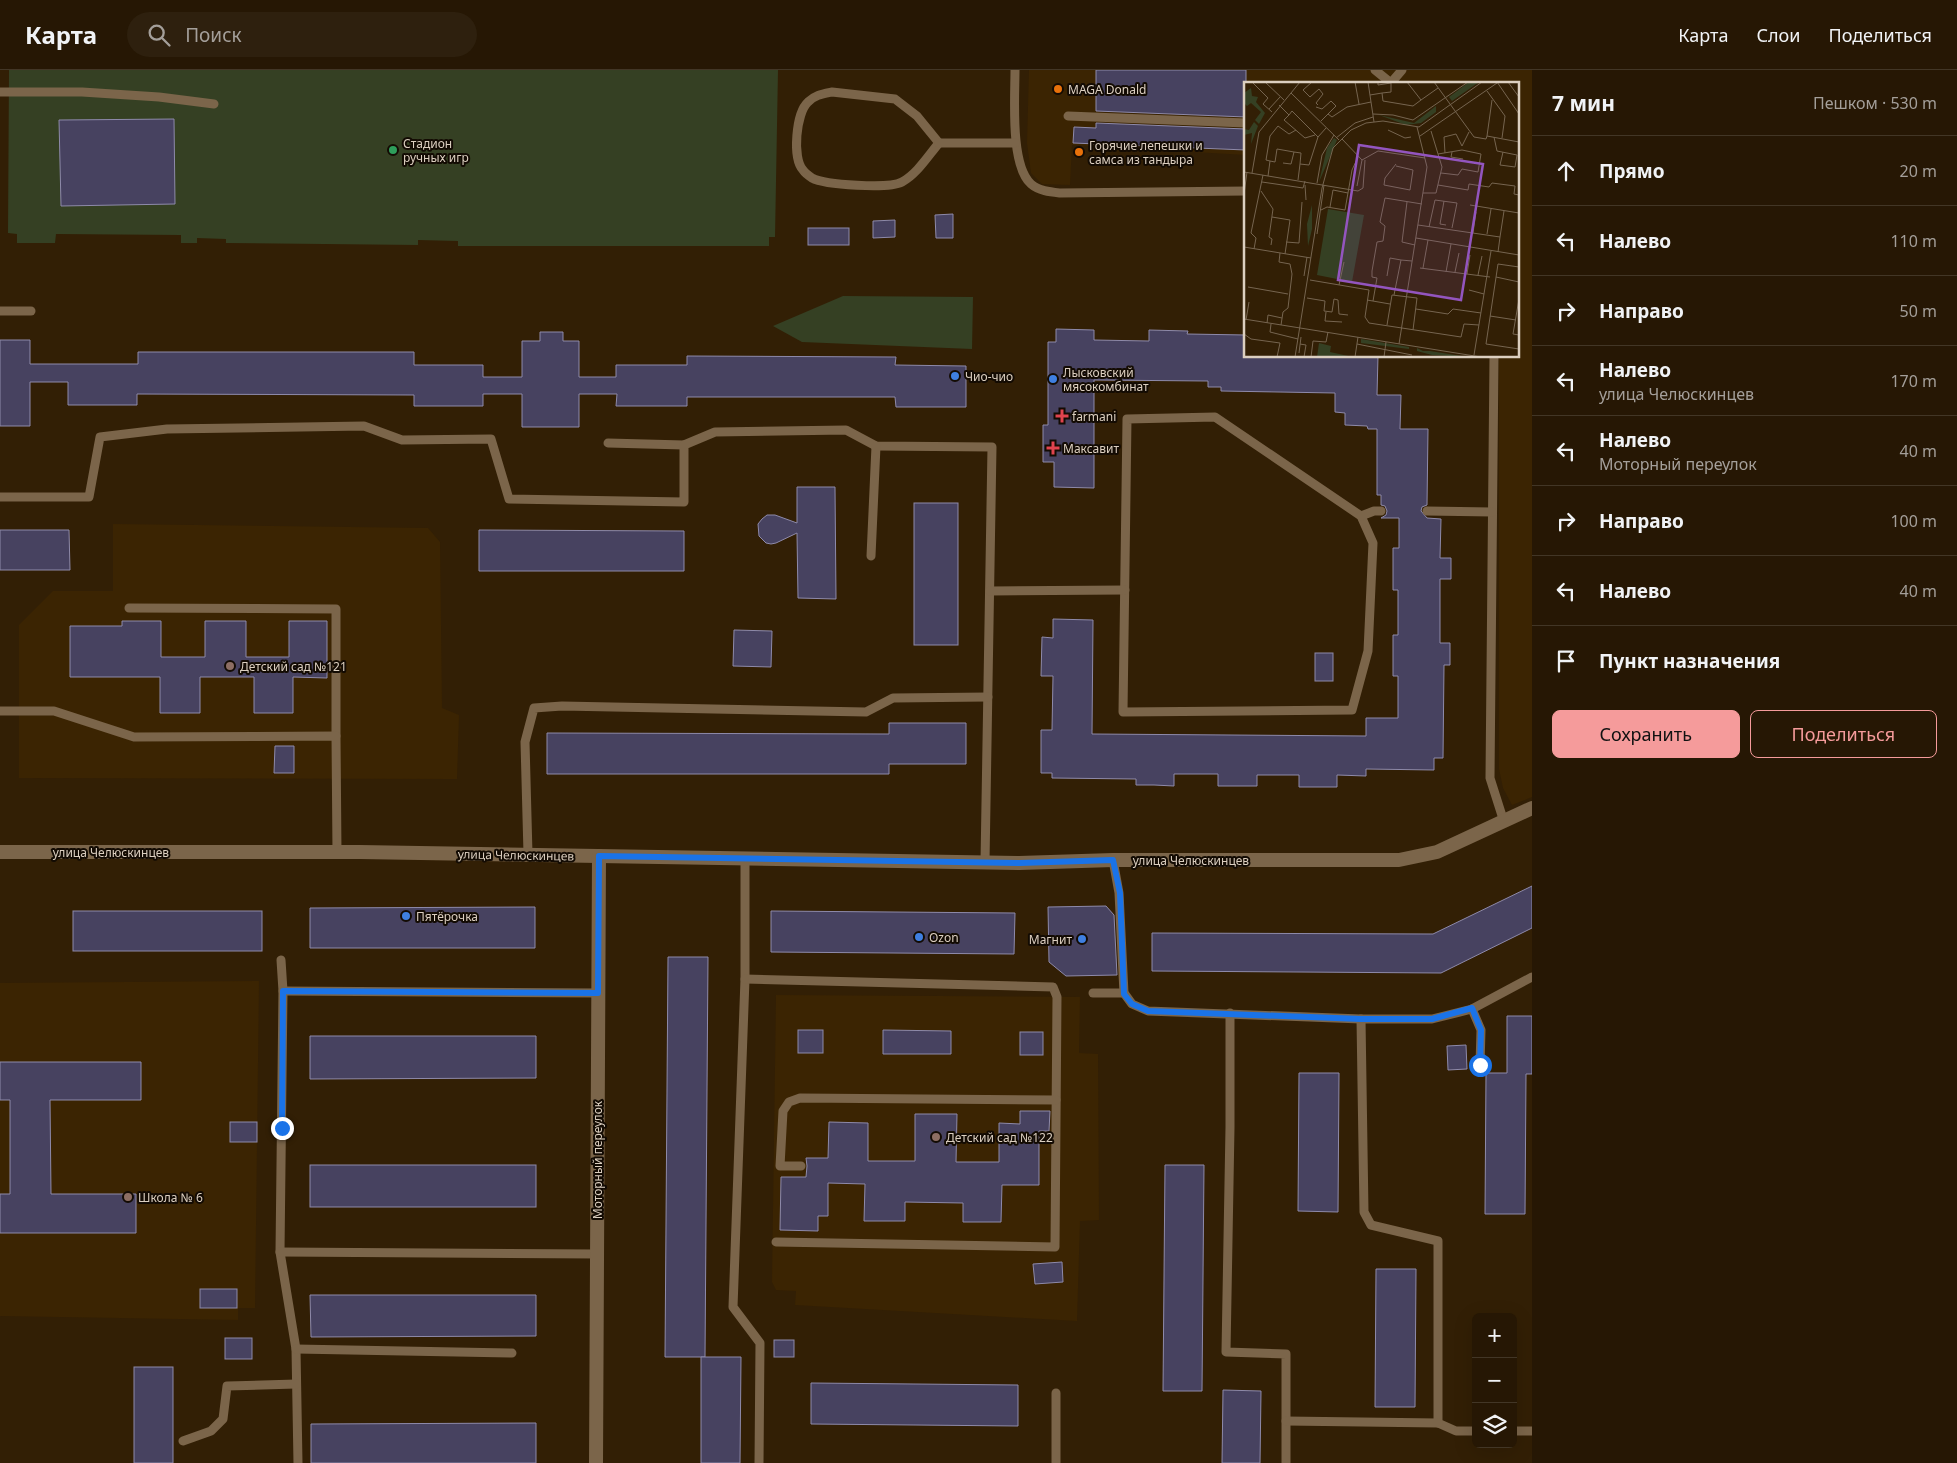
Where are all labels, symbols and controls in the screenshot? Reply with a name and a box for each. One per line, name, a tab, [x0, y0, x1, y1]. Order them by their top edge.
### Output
search box	[127, 12, 477, 57]
text: Карта	[25, 18, 97, 51]
icon: search	[145, 21, 173, 49]
text: Поиск	[185, 22, 242, 48]
text: Карта	[1678, 23, 1728, 47]
text: Слои	[1756, 23, 1800, 47]
text: Поделиться	[1828, 23, 1932, 47]
place label: MAGA Donald	[1068, 81, 1146, 98]
inset map	[1244, 82, 1520, 358]
marker: MAGA Donald	[1052, 83, 1064, 95]
text: 7 мин	[1552, 89, 1615, 117]
text: Пешком · 530 m	[1813, 92, 1937, 114]
place label: Стадион ручных игр	[403, 135, 469, 166]
place label: Горячие лепешки и самса из тандыра	[1089, 137, 1203, 168]
marker: Стадион ручных игр	[387, 144, 399, 156]
marker: Горячие лепешки и самса из тандыра	[1073, 146, 1085, 158]
icon: ahead	[1552, 157, 1580, 185]
text: Прямо	[1599, 158, 1665, 184]
text: 20 m	[1900, 160, 1937, 182]
icon: left	[1552, 227, 1580, 255]
text: Налево	[1599, 228, 1671, 254]
text: 110 m	[1890, 230, 1937, 252]
icon: right	[1552, 297, 1580, 325]
text: Направо	[1599, 298, 1684, 324]
text: 50 m	[1900, 300, 1937, 322]
text: Налево	[1599, 357, 1671, 383]
place label: Лысковский мясокомбинат	[1063, 364, 1149, 395]
icon: left	[1552, 367, 1580, 395]
place label: Чио-чио	[965, 368, 1013, 385]
marker: Чио-чио	[949, 370, 961, 382]
text: 170 m	[1890, 370, 1937, 392]
marker: Лысковский мясокомбинат	[1047, 373, 1059, 385]
text: улица Челюскинцев	[1599, 383, 1754, 405]
place label: farmani	[1072, 408, 1116, 425]
marker: farmani	[1056, 410, 1068, 422]
text: Налево	[1599, 427, 1671, 453]
icon: left	[1552, 437, 1580, 465]
place label: Максавит	[1063, 440, 1119, 457]
text: 40 m	[1900, 440, 1937, 462]
marker: Максавит	[1047, 442, 1059, 454]
text: Моторный переулок	[1599, 453, 1757, 475]
icon: right	[1552, 507, 1580, 535]
text: Направо	[1599, 508, 1684, 534]
text: 100 m	[1890, 510, 1937, 532]
icon: left	[1552, 577, 1580, 605]
text: Налево	[1599, 578, 1671, 604]
text: 40 m	[1900, 580, 1937, 602]
icon: arrive	[1552, 647, 1580, 675]
text: Пункт назначения	[1599, 648, 1780, 674]
place label: Детский сад №121	[240, 658, 347, 675]
marker: Детский сад №121	[224, 660, 236, 672]
button: Сохранить	[1552, 710, 1740, 758]
button: Поделиться	[1750, 710, 1937, 758]
street label: улица Челюскинцев	[53, 844, 169, 861]
street label: улица Челюскинцев	[458, 845, 575, 865]
street label: улица Челюскинцев	[1133, 852, 1249, 869]
place label: Пятёрочка	[416, 908, 478, 925]
marker: Пятёрочка	[400, 910, 412, 922]
place label: Ozon	[929, 929, 959, 946]
marker: Ozon	[913, 931, 925, 943]
place label: Магнит	[1029, 931, 1072, 948]
marker: Магнит	[1076, 933, 1088, 945]
route start	[1469, 1054, 1492, 1077]
street label: Моторный переулок	[589, 1100, 606, 1219]
route end	[271, 1117, 294, 1140]
place label: Детский сад №122	[946, 1129, 1053, 1146]
marker: Детский сад №122	[930, 1131, 942, 1143]
place label: Школа № 6	[138, 1189, 203, 1206]
marker: Школа № 6	[122, 1191, 134, 1203]
map controls	[1472, 1313, 1517, 1448]
button: +	[1472, 1313, 1517, 1358]
button: −	[1472, 1358, 1517, 1403]
button: layers	[1472, 1403, 1517, 1448]

